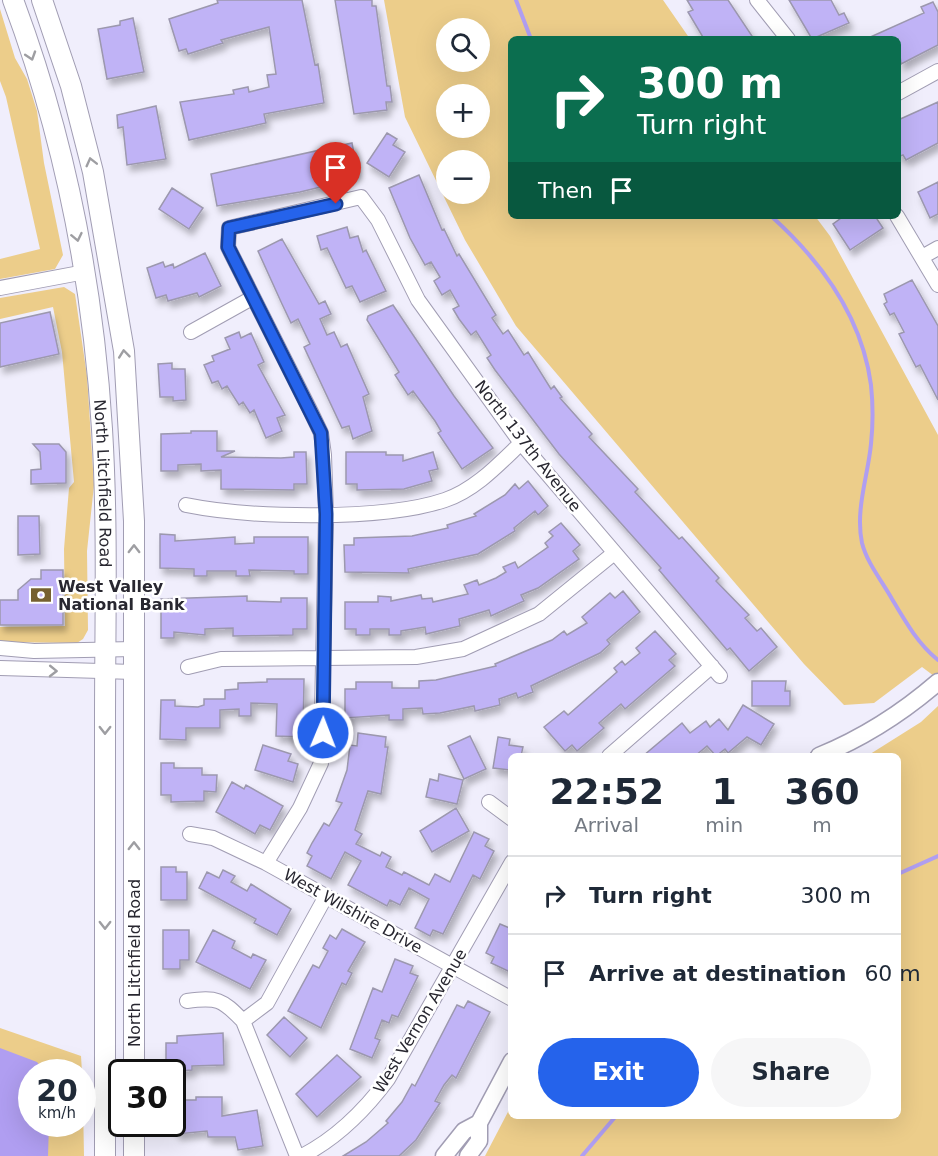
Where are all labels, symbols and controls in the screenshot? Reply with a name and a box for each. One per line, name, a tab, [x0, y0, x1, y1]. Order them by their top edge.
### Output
map controls	[436, 18, 490, 204]
button: search	[436, 18, 490, 72]
one-way arrow	[24, 50, 36, 61]
text: 300 m	[637, 59, 783, 108]
icon: right	[538, 60, 616, 138]
button: +	[436, 84, 490, 138]
text: Turn right	[637, 109, 766, 140]
pin	[310, 142, 361, 204]
button: −	[436, 150, 490, 204]
icon: arrive	[319, 151, 352, 184]
one-way arrow	[85, 157, 98, 167]
icon: arrive	[605, 174, 638, 207]
text: Then	[538, 178, 593, 203]
one-way arrow	[70, 232, 83, 242]
one-way arrow	[118, 349, 131, 358]
street label: North 137th Avenue	[471, 377, 585, 515]
street label: North Litchfield Road	[90, 399, 115, 567]
one-way arrow	[128, 544, 140, 553]
place label: West Valley National Bank	[58, 577, 185, 614]
bank icon: West Valley National Bank	[29, 583, 53, 607]
one-way arrow	[48, 665, 57, 677]
position arrow	[291, 701, 355, 765]
one-way arrow	[99, 725, 111, 734]
text: 22:52	[549, 771, 664, 812]
text: 1	[712, 771, 737, 812]
text: 360	[784, 771, 860, 812]
text: Arrival	[574, 813, 639, 837]
text: min	[705, 813, 743, 837]
text: m	[812, 813, 832, 837]
one-way arrow	[128, 842, 140, 851]
street label: West Wilshire Drive	[280, 865, 426, 957]
street label: North Litchfield Road	[125, 879, 144, 1047]
icon: right	[538, 879, 571, 912]
text: Turn right	[589, 883, 712, 908]
text: 300 m	[801, 883, 871, 908]
one-way arrow	[99, 920, 111, 929]
street label: West Vernon Avenue	[369, 945, 471, 1097]
icon: arrive	[538, 957, 571, 990]
text: Arrive at destination	[589, 961, 846, 986]
text: 60 m	[864, 961, 921, 986]
button: Exit	[538, 1038, 699, 1107]
button: Share	[711, 1038, 871, 1107]
speed limit sign: 30	[108, 1059, 186, 1137]
text: 20	[36, 1073, 78, 1108]
text: km/h	[38, 1104, 76, 1122]

